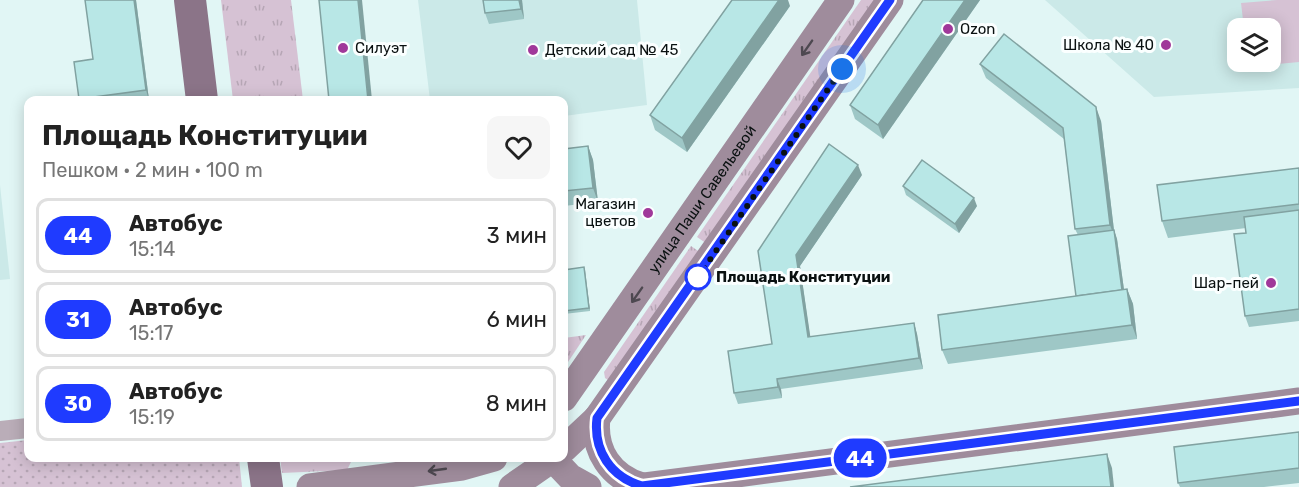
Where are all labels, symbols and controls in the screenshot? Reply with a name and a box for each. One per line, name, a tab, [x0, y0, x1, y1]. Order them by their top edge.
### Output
map controls	[1227, 18, 1281, 72]
button: layers	[1227, 18, 1281, 72]
place label: Ozon	[960, 20, 995, 38]
marker: Ozon	[941, 22, 955, 36]
place label: Школа № 40	[1063, 36, 1154, 54]
marker: Школа № 40	[1159, 38, 1173, 52]
place label: Силуэт	[355, 39, 407, 57]
one-way arrow	[801, 39, 813, 56]
marker: Силуэт	[336, 41, 350, 55]
place label: Детский сад № 45	[545, 41, 679, 59]
marker: Детский сад № 45	[526, 43, 540, 57]
your location	[827, 54, 857, 84]
button: heart	[487, 116, 550, 179]
text: Площадь Конституции	[42, 119, 368, 152]
street label: улица Паши Савельевой	[644, 122, 760, 277]
text: Пешком · 2 мин · 100 m	[42, 158, 263, 182]
place label: Магазин цветов	[575, 195, 636, 230]
marker: Магазин цветов	[641, 206, 655, 220]
text: Автобус	[129, 210, 223, 237]
text: 3 мин	[487, 222, 547, 249]
text: 44	[64, 223, 92, 248]
text: 15:14	[129, 237, 176, 261]
marker: Площадь Конституции	[685, 264, 711, 290]
place label: Площадь Конституции	[716, 268, 890, 286]
place label: Шар-пей	[1194, 274, 1259, 292]
marker: Шар-пей	[1264, 276, 1278, 290]
one-way arrow	[630, 286, 643, 303]
text: Автобус	[129, 294, 223, 321]
text: 6 мин	[487, 306, 547, 333]
text: 31	[66, 307, 90, 332]
text: 15:17	[129, 321, 173, 345]
text: Автобус	[129, 378, 223, 405]
text: 8 мин	[486, 390, 547, 417]
text: 30	[64, 391, 92, 416]
text: 15:19	[129, 405, 175, 429]
line badge: 44	[833, 438, 887, 478]
text: 44	[846, 446, 874, 471]
one-way arrow	[427, 465, 447, 476]

